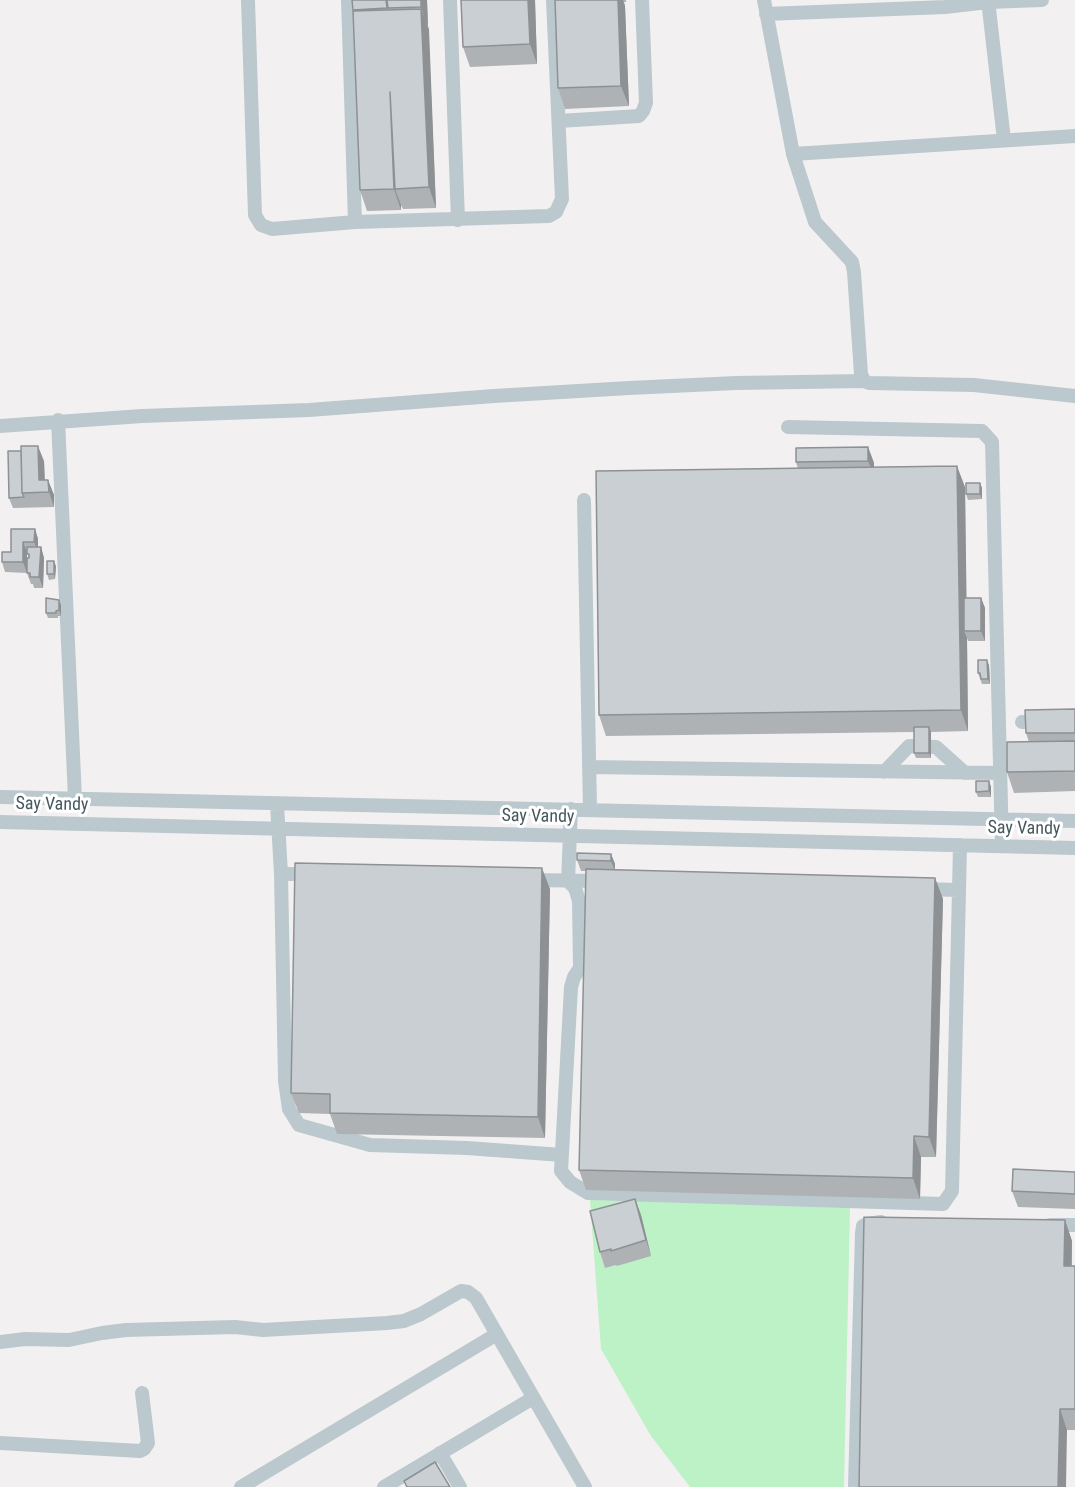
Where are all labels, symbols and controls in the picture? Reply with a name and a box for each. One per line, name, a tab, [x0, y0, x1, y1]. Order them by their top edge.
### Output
street label: Say Vandy	[15, 794, 89, 816]
street label: Say Vandy	[501, 806, 575, 828]
street label: Say Vandy	[987, 818, 1061, 840]

